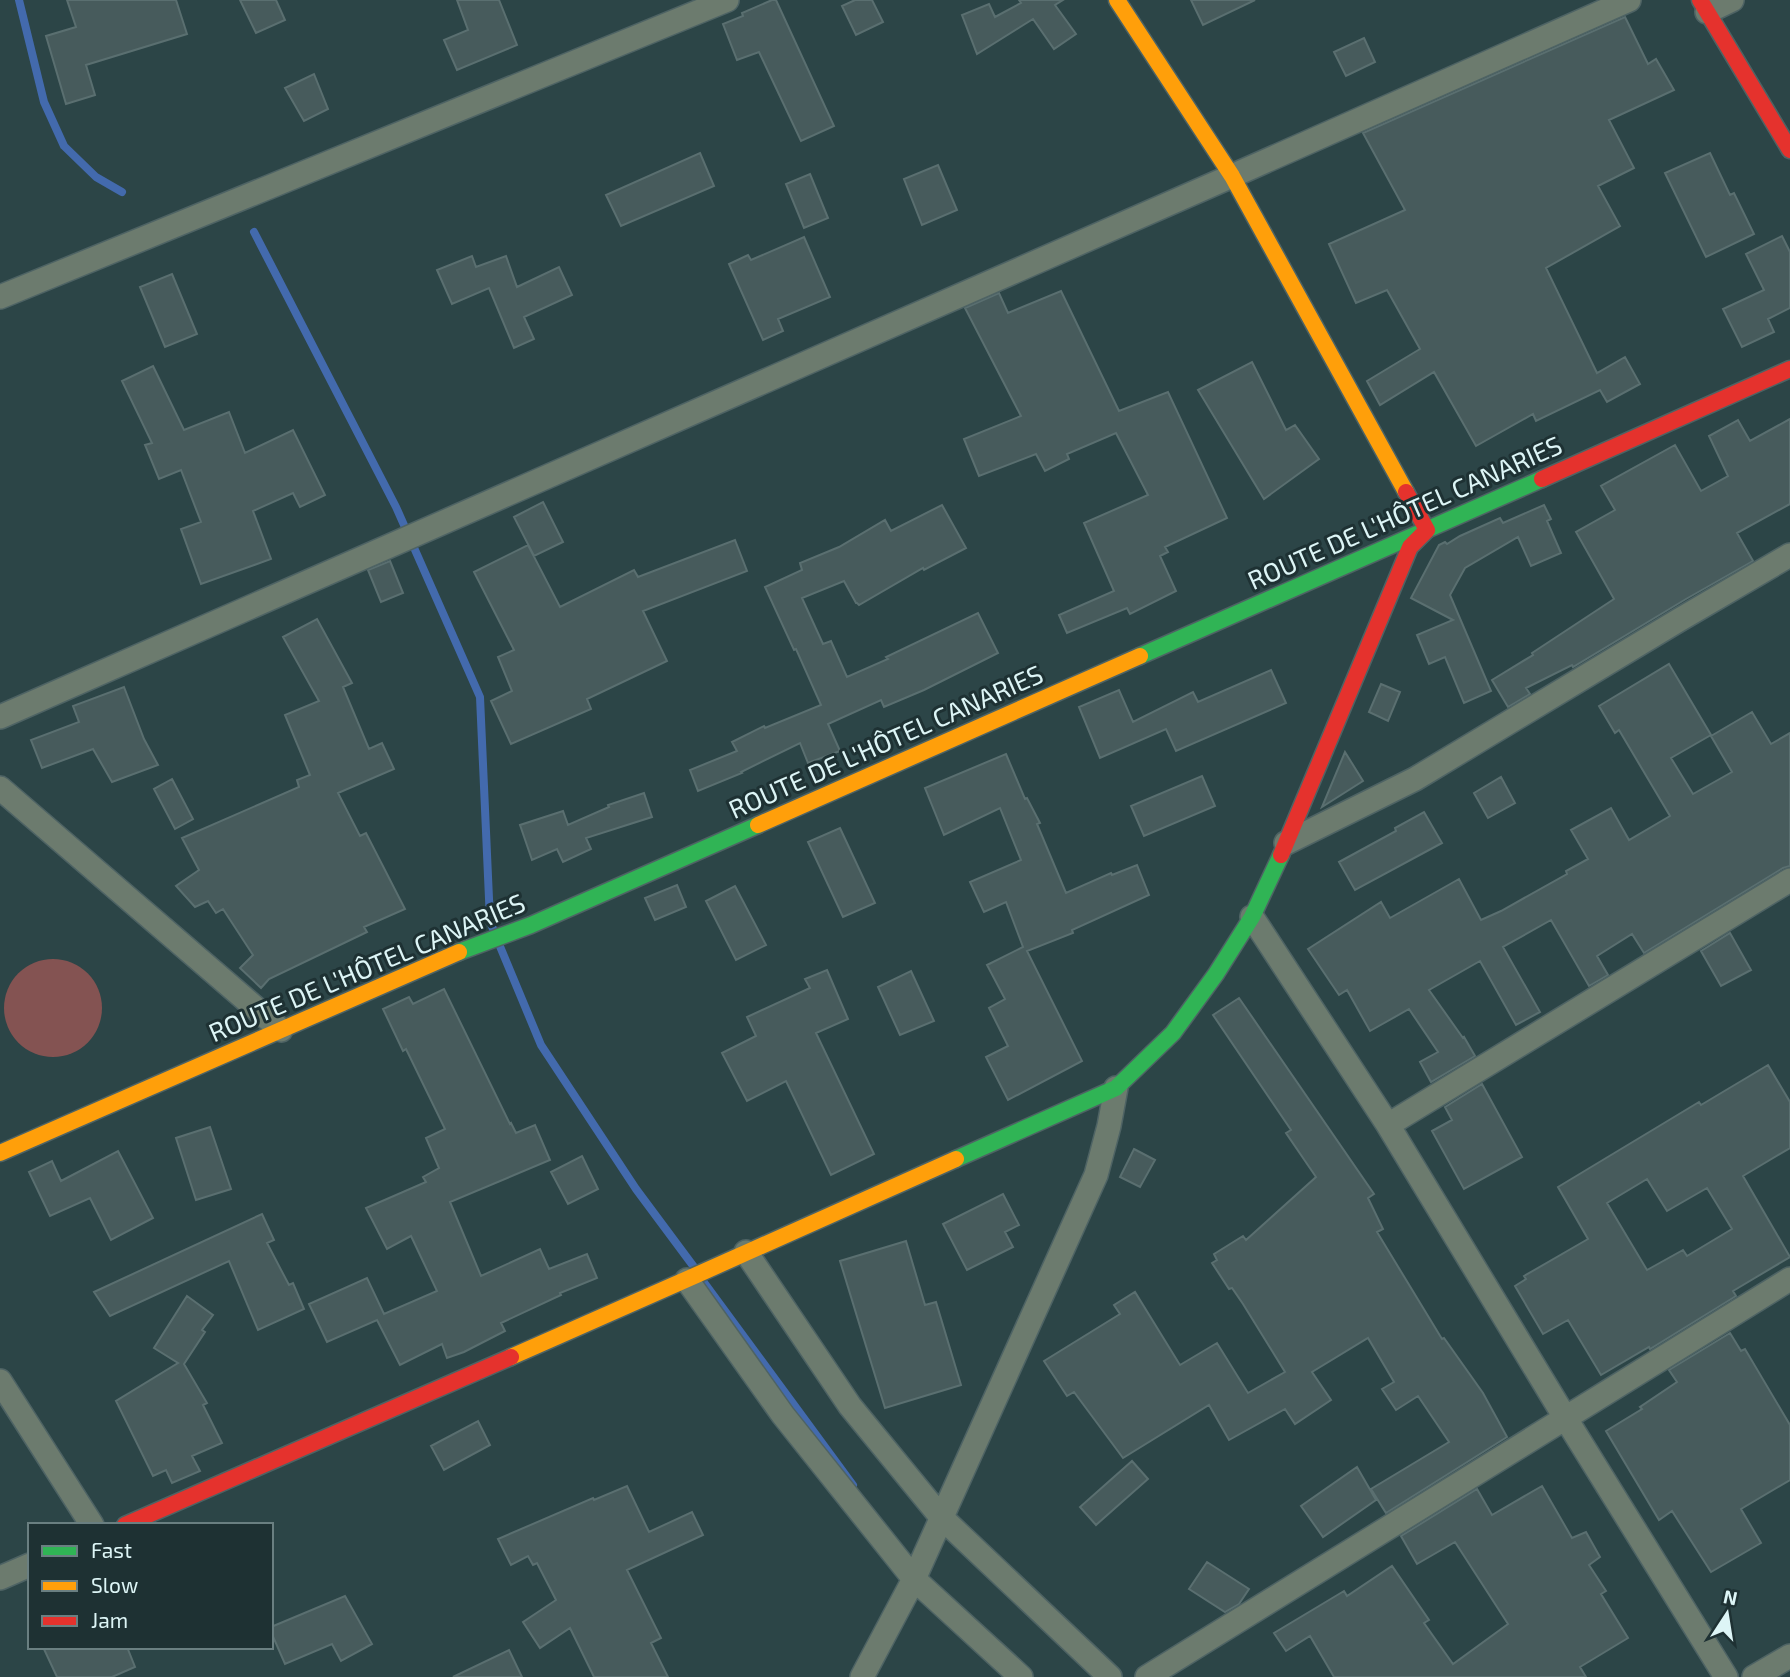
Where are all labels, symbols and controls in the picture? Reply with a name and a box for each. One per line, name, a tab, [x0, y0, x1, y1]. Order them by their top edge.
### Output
street label: ROUTE DE L'HÔTEL CANARIES	[1243, 428, 1566, 595]
street label: ROUTE DE L'HÔTEL CANARIES	[724, 657, 1047, 824]
street label: ROUTE DE L'HÔTEL CANARIES	[204, 886, 529, 1047]
legend	[28, 1523, 273, 1649]
text: Fast	[91, 1537, 132, 1562]
text: Slow	[91, 1572, 138, 1597]
north arrow	[1692, 1579, 1762, 1649]
text: N	[1722, 1584, 1740, 1610]
text: Jam	[91, 1607, 128, 1632]

